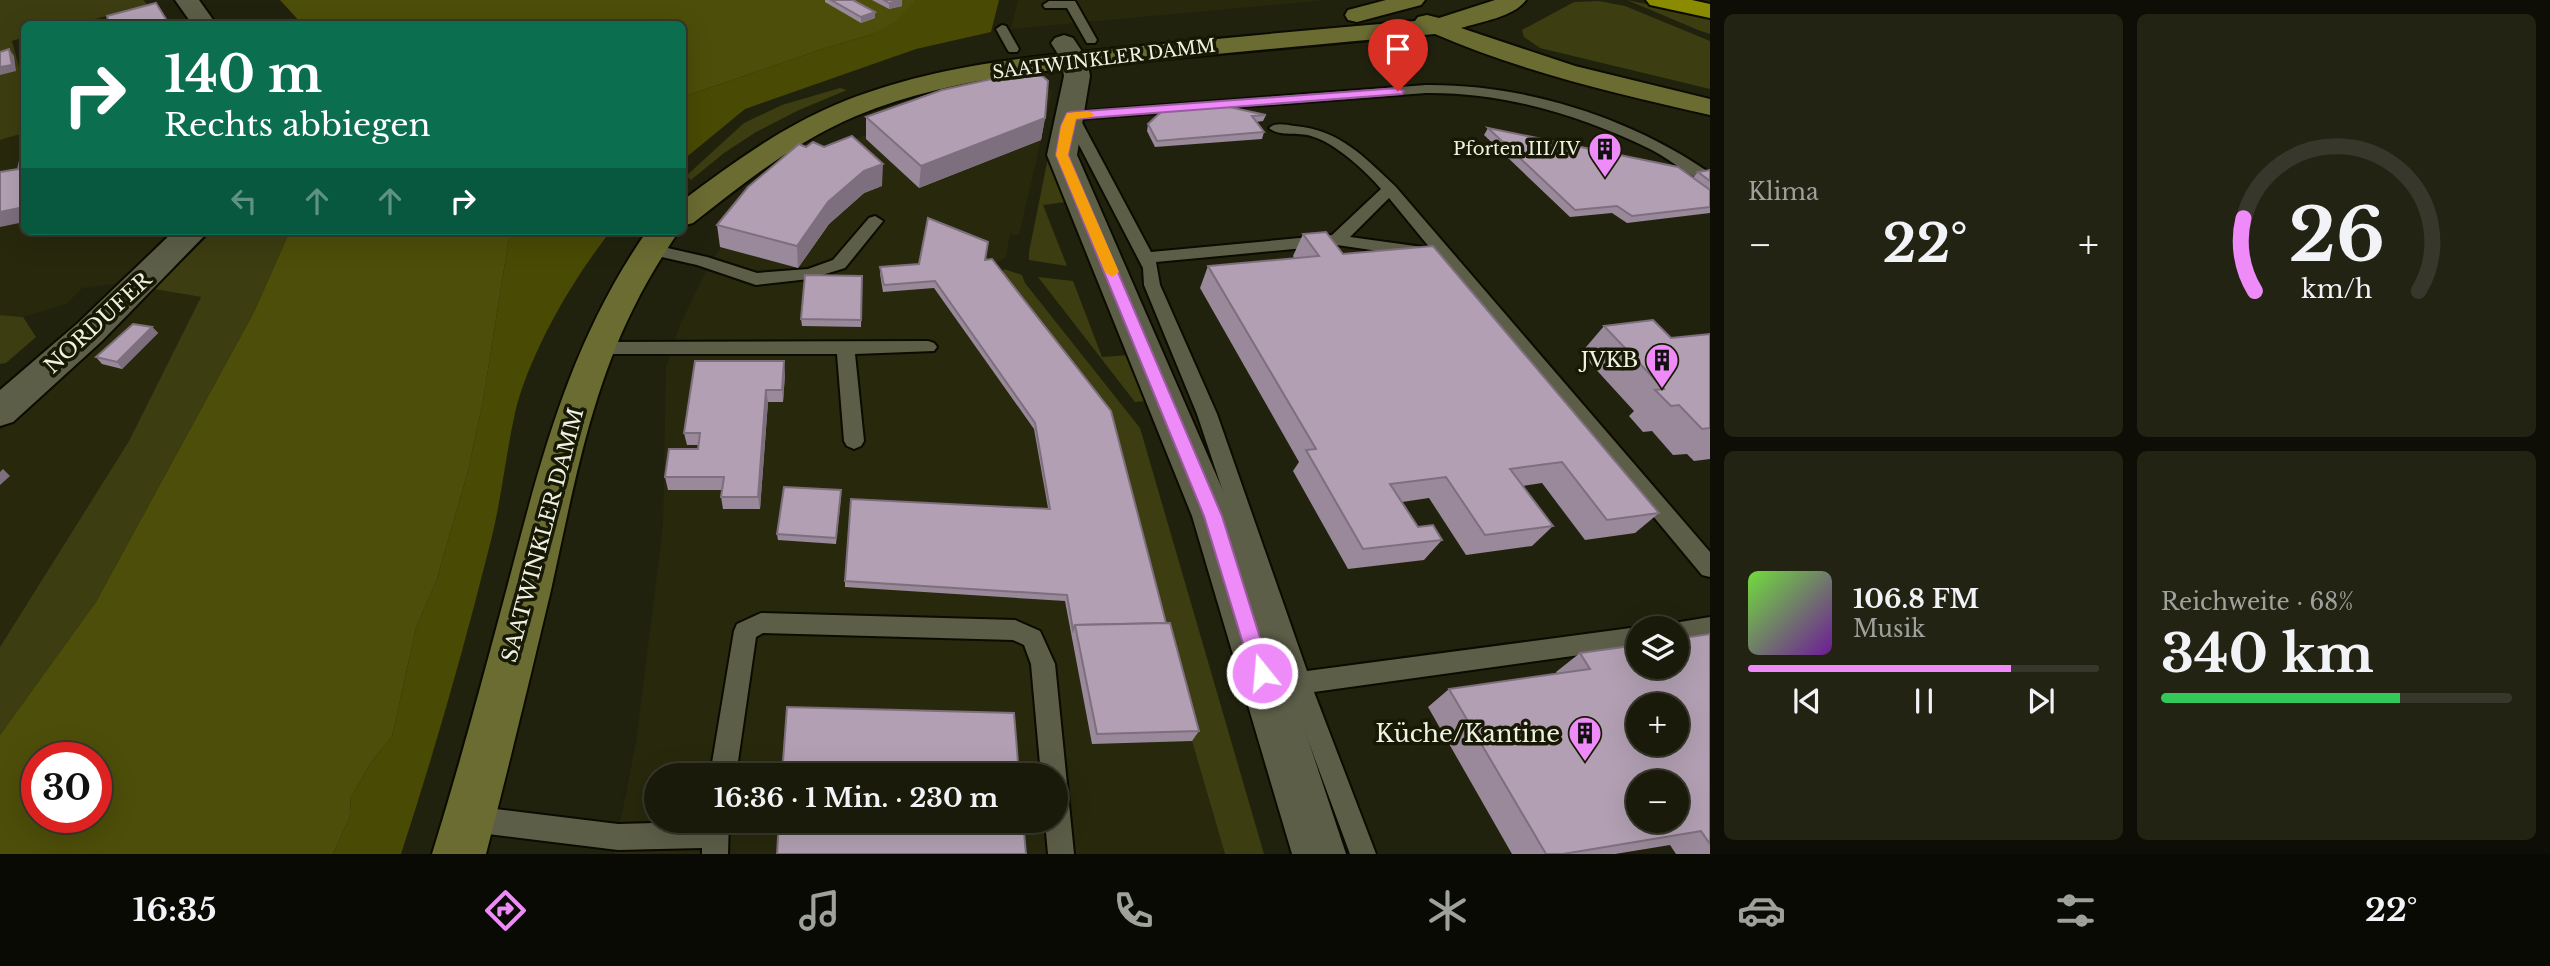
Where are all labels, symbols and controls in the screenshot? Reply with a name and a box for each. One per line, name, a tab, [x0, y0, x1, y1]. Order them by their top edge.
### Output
pin	[1368, 19, 1428, 91]
icon: arrive	[1379, 30, 1417, 68]
street label: SAATWINKLER DAMM	[991, 34, 1217, 84]
text: 140 m	[164, 44, 322, 105]
icon: right	[49, 49, 140, 140]
text: Rechts abbiegen	[164, 105, 431, 145]
building icon: Pforten III/IV	[1586, 130, 1624, 179]
place label: Pforten III/IV	[1453, 138, 1581, 160]
text: Klima	[1748, 178, 1819, 206]
icon: left	[225, 182, 263, 220]
icon: ahead	[298, 182, 336, 220]
icon: ahead	[371, 182, 409, 220]
icon: right	[444, 182, 482, 220]
text: 26	[2288, 191, 2385, 282]
text: 22°	[1883, 212, 1968, 276]
text: −	[1748, 221, 1772, 268]
text: +	[2078, 221, 2099, 268]
street label: NORDUFER	[39, 266, 158, 379]
text: km/h	[2301, 274, 2372, 305]
building icon: JVKB	[1643, 341, 1681, 390]
place label: JVKB	[1578, 347, 1638, 373]
street label: SAATWINKLER DAMM	[497, 405, 589, 665]
text: 106.8 FM	[1853, 583, 1979, 615]
text: Reichweite · 68%	[2161, 588, 2354, 616]
text: Musik	[1853, 615, 1925, 643]
map controls	[1626, 616, 1689, 833]
button: layers	[1626, 616, 1689, 679]
text: 340 km	[2161, 622, 2374, 686]
position arrow	[1225, 636, 1299, 710]
icon: previous	[1788, 682, 1826, 720]
icon: pause	[1905, 682, 1943, 720]
icon: next	[2022, 682, 2060, 720]
button: +	[1626, 693, 1689, 756]
building icon: Küche/Kantine	[1566, 714, 1604, 763]
place label: Küche/Kantine	[1375, 719, 1560, 748]
speed limit sign: 30	[21, 742, 112, 833]
button: −	[1626, 770, 1689, 833]
text: 16:36 · 1 Min. · 230 m	[714, 782, 998, 814]
icon: directions	[481, 886, 530, 935]
icon: music	[795, 886, 844, 935]
icon: phone	[1109, 886, 1158, 935]
icon: climate	[1423, 886, 1472, 935]
icon: car	[1737, 886, 1786, 935]
icon: filters	[2051, 886, 2100, 935]
text: 16:35	[132, 890, 217, 930]
text: 22°	[2365, 890, 2417, 930]

